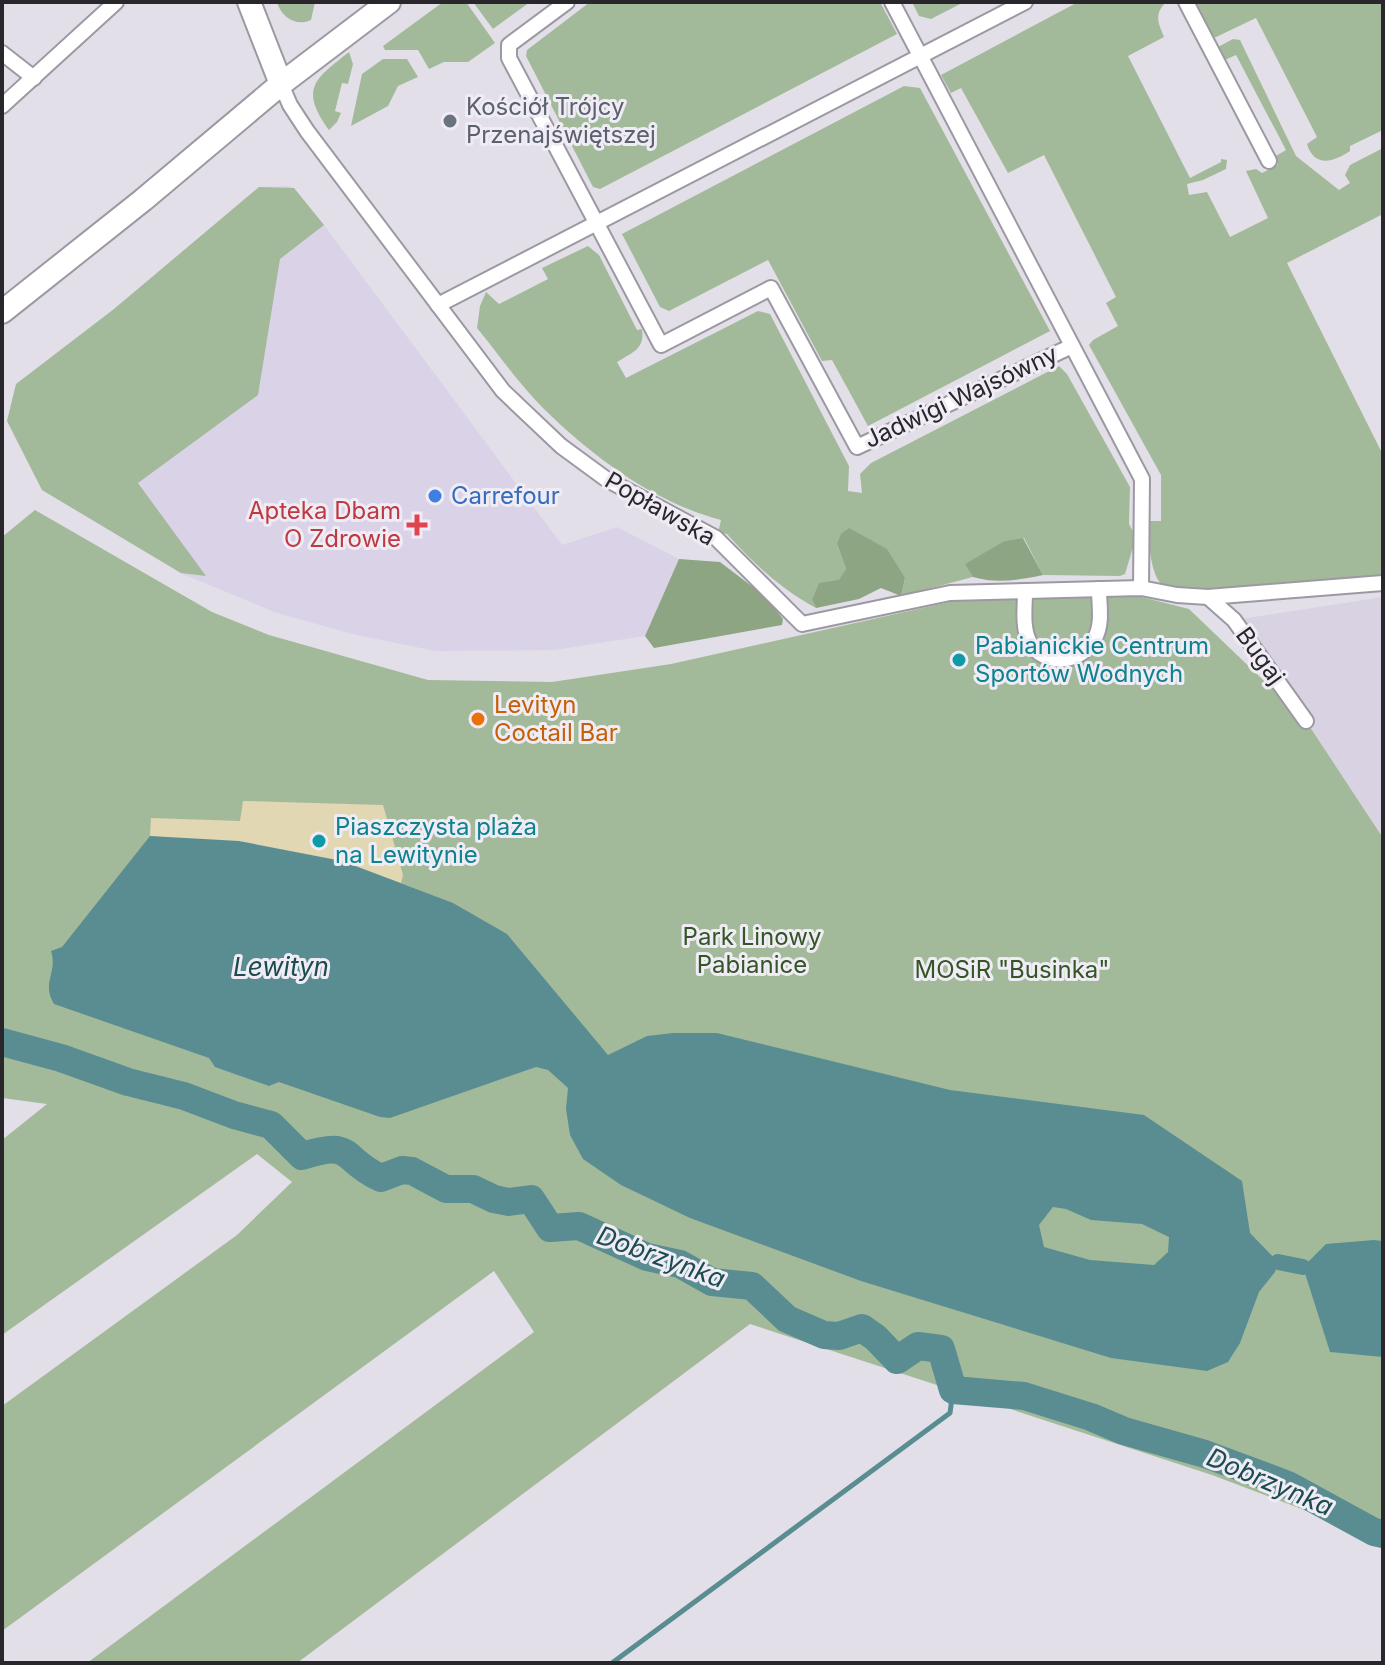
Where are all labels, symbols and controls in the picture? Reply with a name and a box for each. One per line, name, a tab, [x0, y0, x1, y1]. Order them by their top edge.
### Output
place label: Kościół Trójcy Przenajświętszej	[466, 92, 656, 149]
marker: Kościół Trójcy Przenajświętszej	[441, 112, 459, 130]
street label: Jadwigi Wajsówny	[860, 339, 1062, 454]
street label: Popławska	[600, 465, 721, 552]
place label: Carrefour	[451, 481, 560, 510]
marker: Carrefour	[426, 487, 444, 505]
place label: Apteka Dbam O Zdrowie	[248, 496, 401, 553]
marker: Apteka Dbam O Zdrowie	[408, 516, 426, 534]
street label: Bugaj	[1230, 621, 1291, 690]
place label: Pabianickie Centrum Sportów Wodnych	[975, 631, 1209, 688]
marker: Pabianickie Centrum Sportów Wodnych	[950, 651, 968, 669]
place label: Levityn Coctail Bar	[494, 690, 618, 747]
marker: Levityn Coctail Bar	[469, 710, 487, 728]
place label: Piaszczysta plaża na Lewitynie	[335, 812, 537, 869]
marker: Piaszczysta plaża na Lewitynie	[310, 832, 328, 850]
park label: Park Linowy Pabianice	[683, 922, 821, 979]
water label: Lewityn	[233, 951, 329, 982]
park label: MOSiR "Businka"	[915, 955, 1110, 984]
water label: Dobrzynka	[593, 1219, 730, 1294]
water label: Dobrzynka	[1202, 1441, 1338, 1522]

